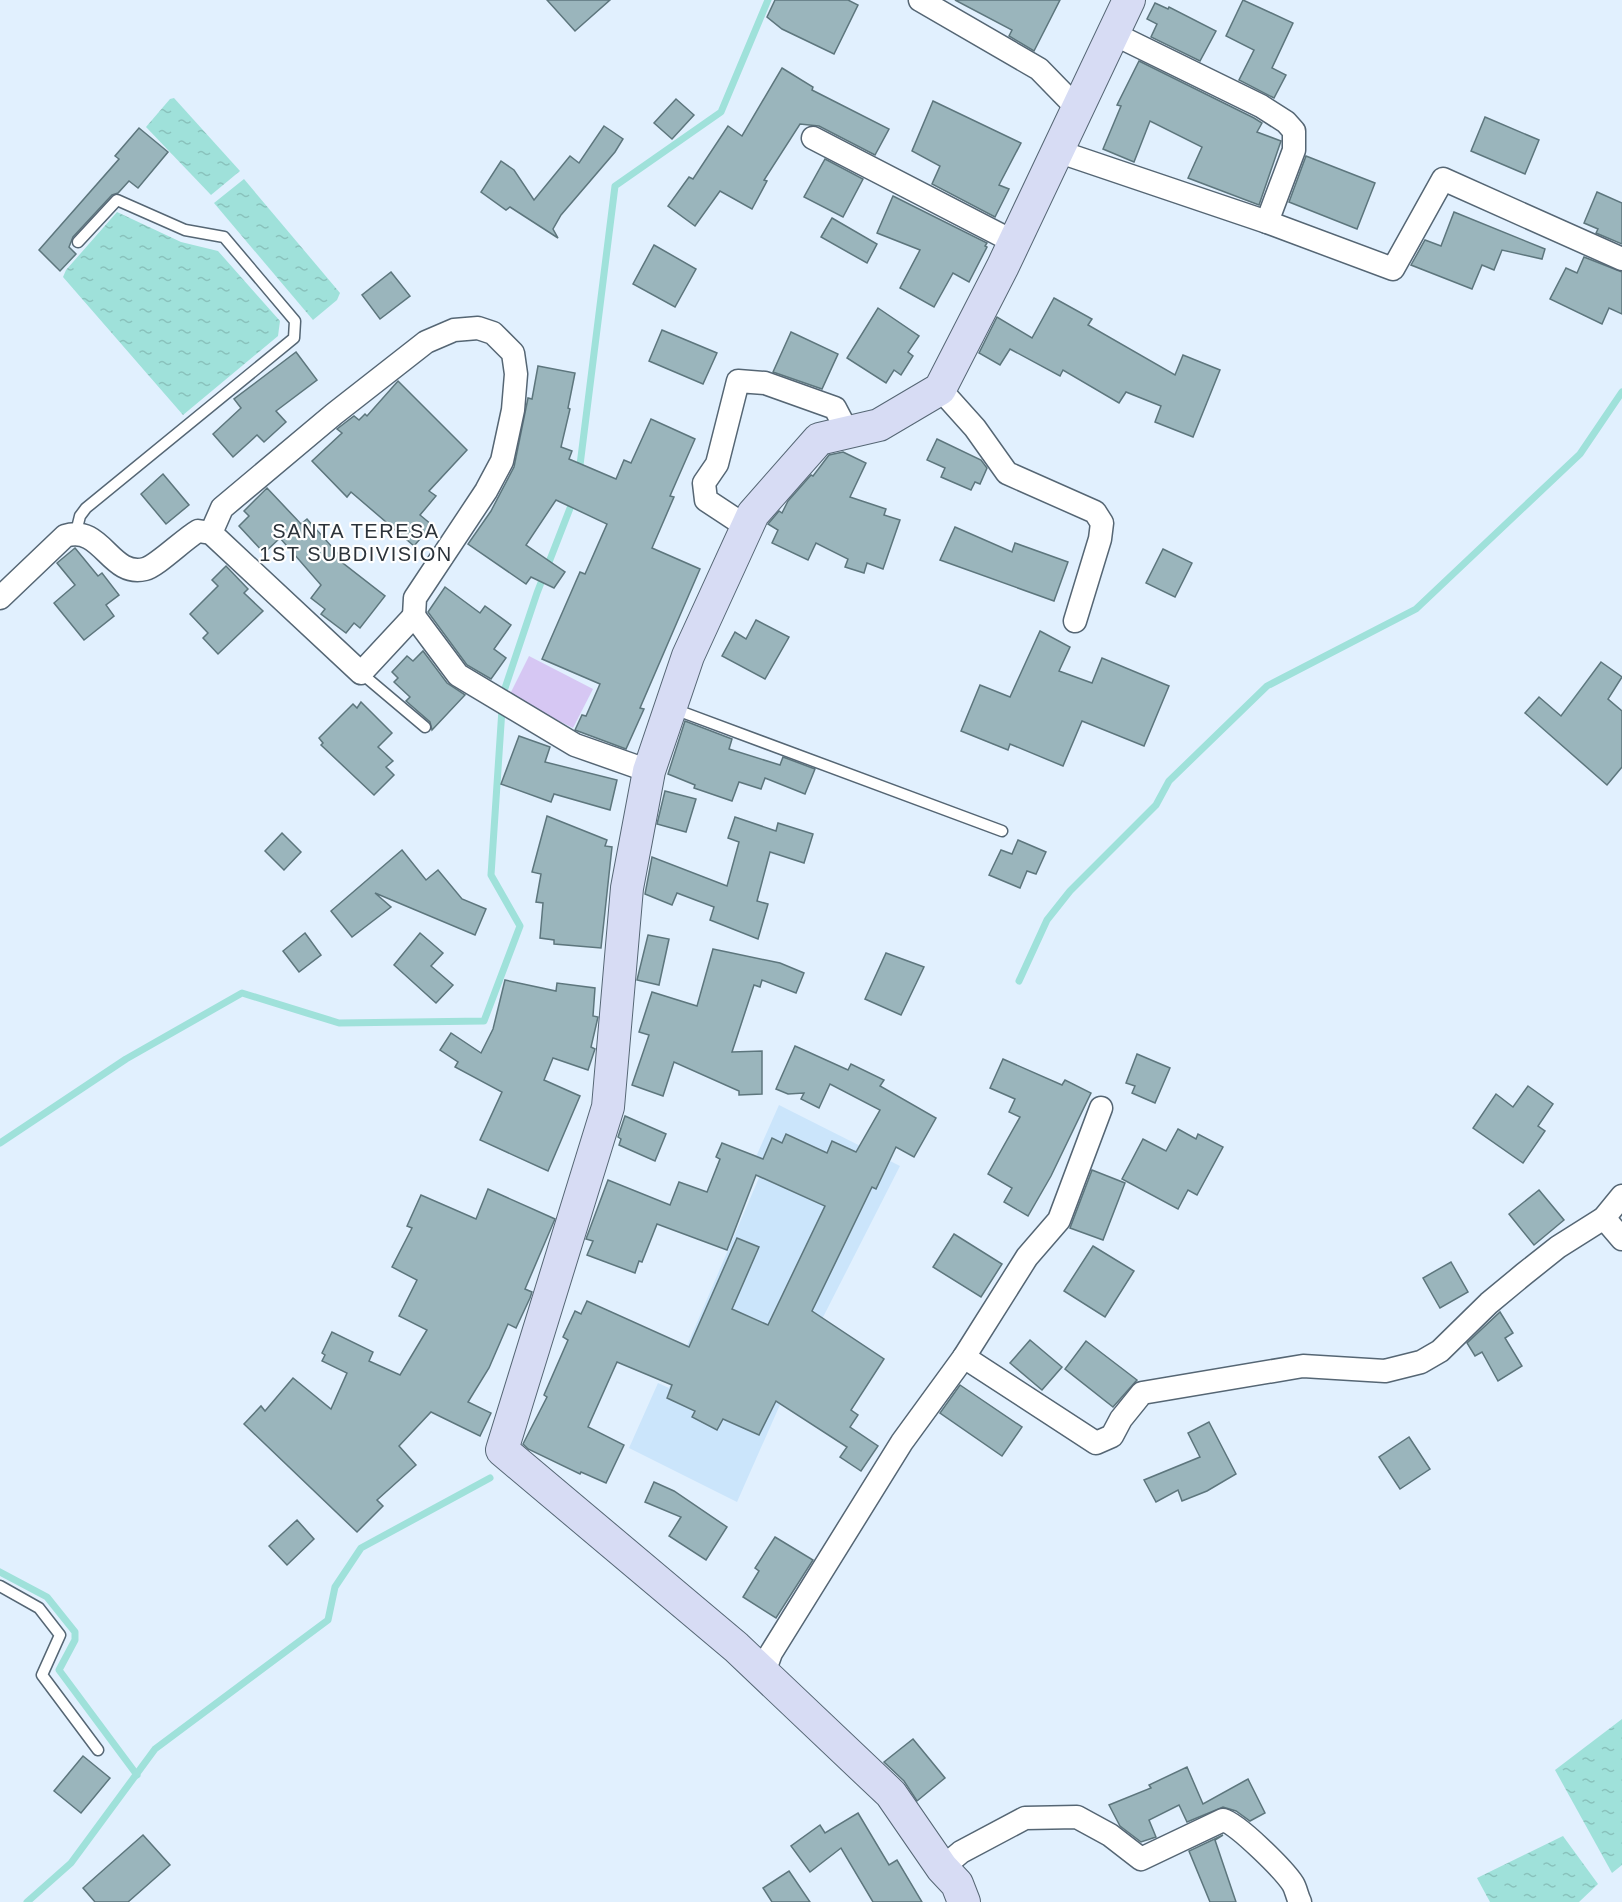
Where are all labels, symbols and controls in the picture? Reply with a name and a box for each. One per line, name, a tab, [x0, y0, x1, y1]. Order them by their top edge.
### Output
district label: SANTA TERESA 1ST SUBDIVISION	[259, 520, 453, 565]

